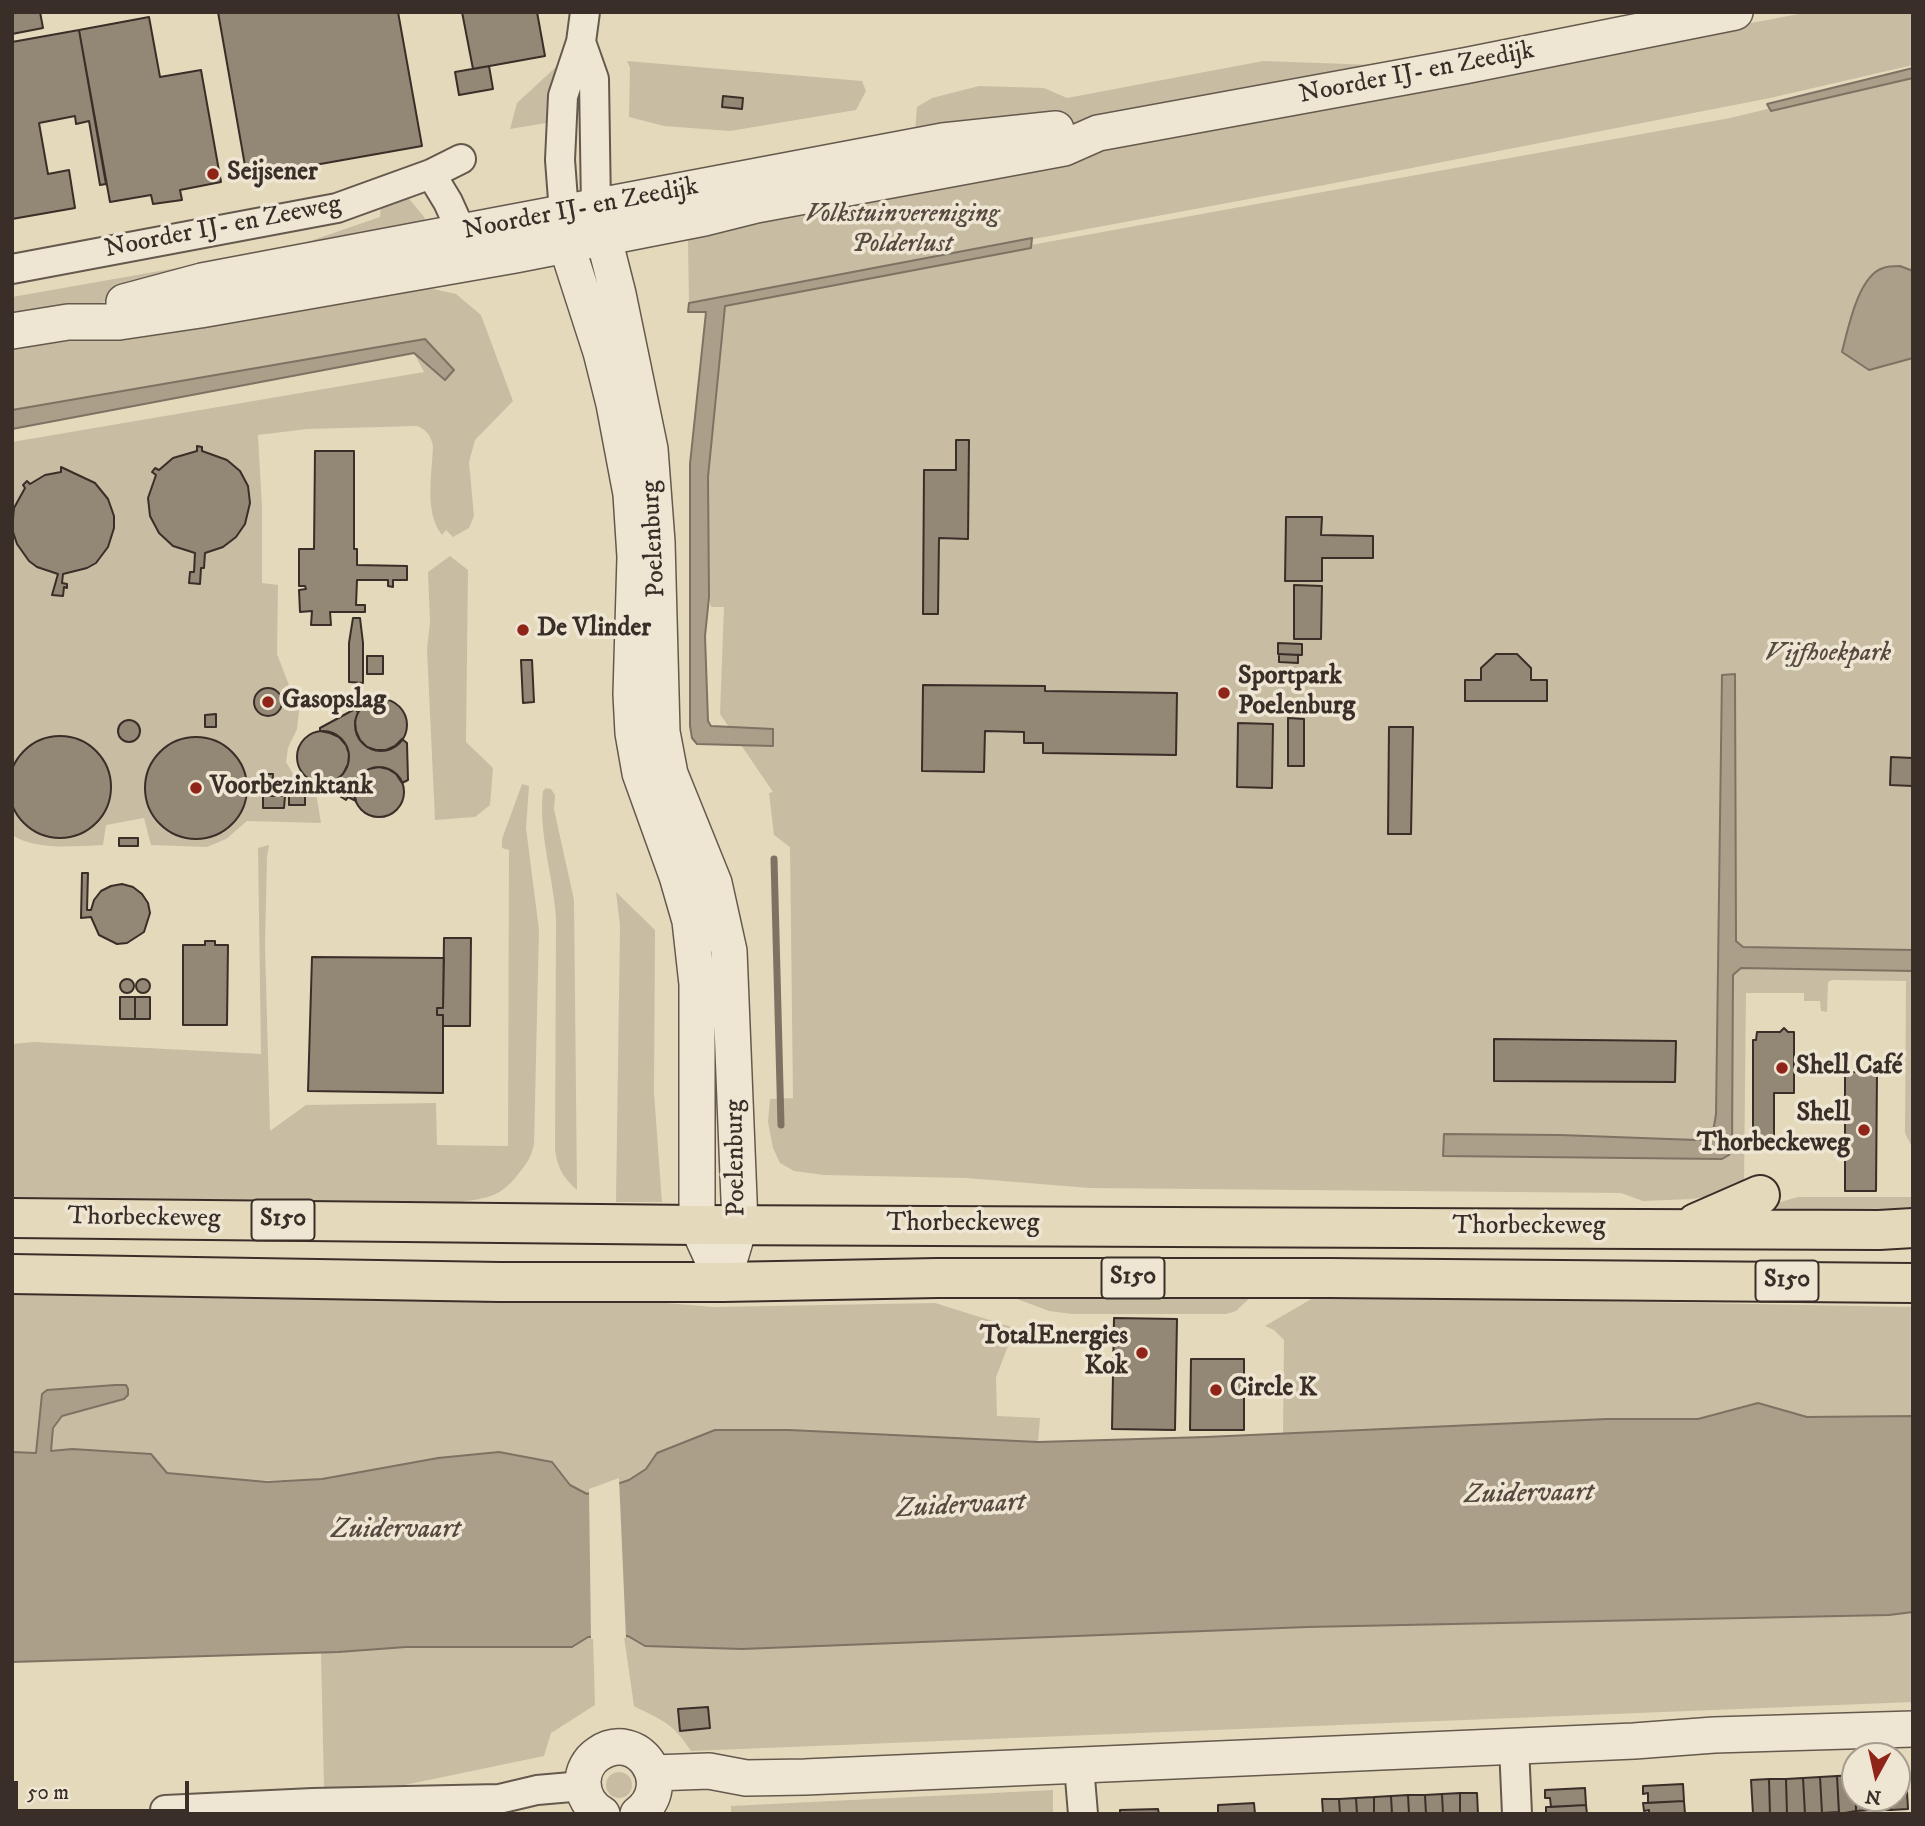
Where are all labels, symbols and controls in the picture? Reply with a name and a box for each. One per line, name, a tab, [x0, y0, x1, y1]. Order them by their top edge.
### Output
street label: Noorder IJ- en Zeedijk	[1297, 36, 1537, 112]
place label: Seijsener	[227, 158, 318, 190]
marker: Seijsener	[205, 166, 221, 182]
street label: Noorder IJ- en Zeedijk	[461, 172, 701, 248]
street label: Noorder IJ- en Zeeweg	[102, 190, 344, 266]
park label: Volkstuinvereniging Polderlust	[805, 200, 999, 262]
street label: Poelenburg	[636, 480, 674, 598]
place label: De Vlinder	[537, 614, 651, 646]
marker: De Vlinder	[515, 622, 531, 638]
park label: Vijfhoekpark	[1765, 639, 1891, 671]
place label: Sportpark Poelenburg	[1238, 662, 1355, 724]
marker: Sportpark Poelenburg	[1216, 685, 1232, 701]
place label: Gasopslag	[282, 686, 386, 718]
marker: Gasopslag	[260, 694, 276, 710]
place label: Voorbezinktank	[210, 772, 373, 804]
marker: Voorbezinktank	[188, 780, 204, 796]
place label: Shell Café	[1796, 1052, 1902, 1084]
marker: Shell Café	[1774, 1060, 1790, 1076]
street label: Poelenburg	[720, 1099, 754, 1217]
place label: Shell Thorbeckeweg	[1697, 1099, 1850, 1160]
marker: Shell Thorbeckeweg	[1856, 1122, 1872, 1138]
road number: S150	[252, 1200, 314, 1240]
street label: Thorbeckeweg	[67, 1202, 221, 1236]
street label: Thorbeckeweg	[886, 1209, 1040, 1241]
street label: Thorbeckeweg	[1452, 1212, 1606, 1244]
road number: S150	[1102, 1258, 1164, 1298]
road number: S150	[1756, 1260, 1818, 1302]
place label: TotalEnergies Kok	[980, 1322, 1128, 1384]
marker: TotalEnergies Kok	[1134, 1345, 1150, 1361]
place label: Circle K	[1230, 1374, 1317, 1406]
marker: Circle K	[1208, 1382, 1224, 1398]
water label: Zuidervaart	[1464, 1477, 1594, 1513]
water label: Zuidervaart	[896, 1487, 1026, 1527]
water label: Zuidervaart	[331, 1514, 461, 1548]
north arrow	[1841, 1742, 1911, 1812]
scale bar	[18, 1766, 192, 1810]
text: 50 m	[27, 1780, 69, 1806]
text: N	[1864, 1784, 1883, 1809]

